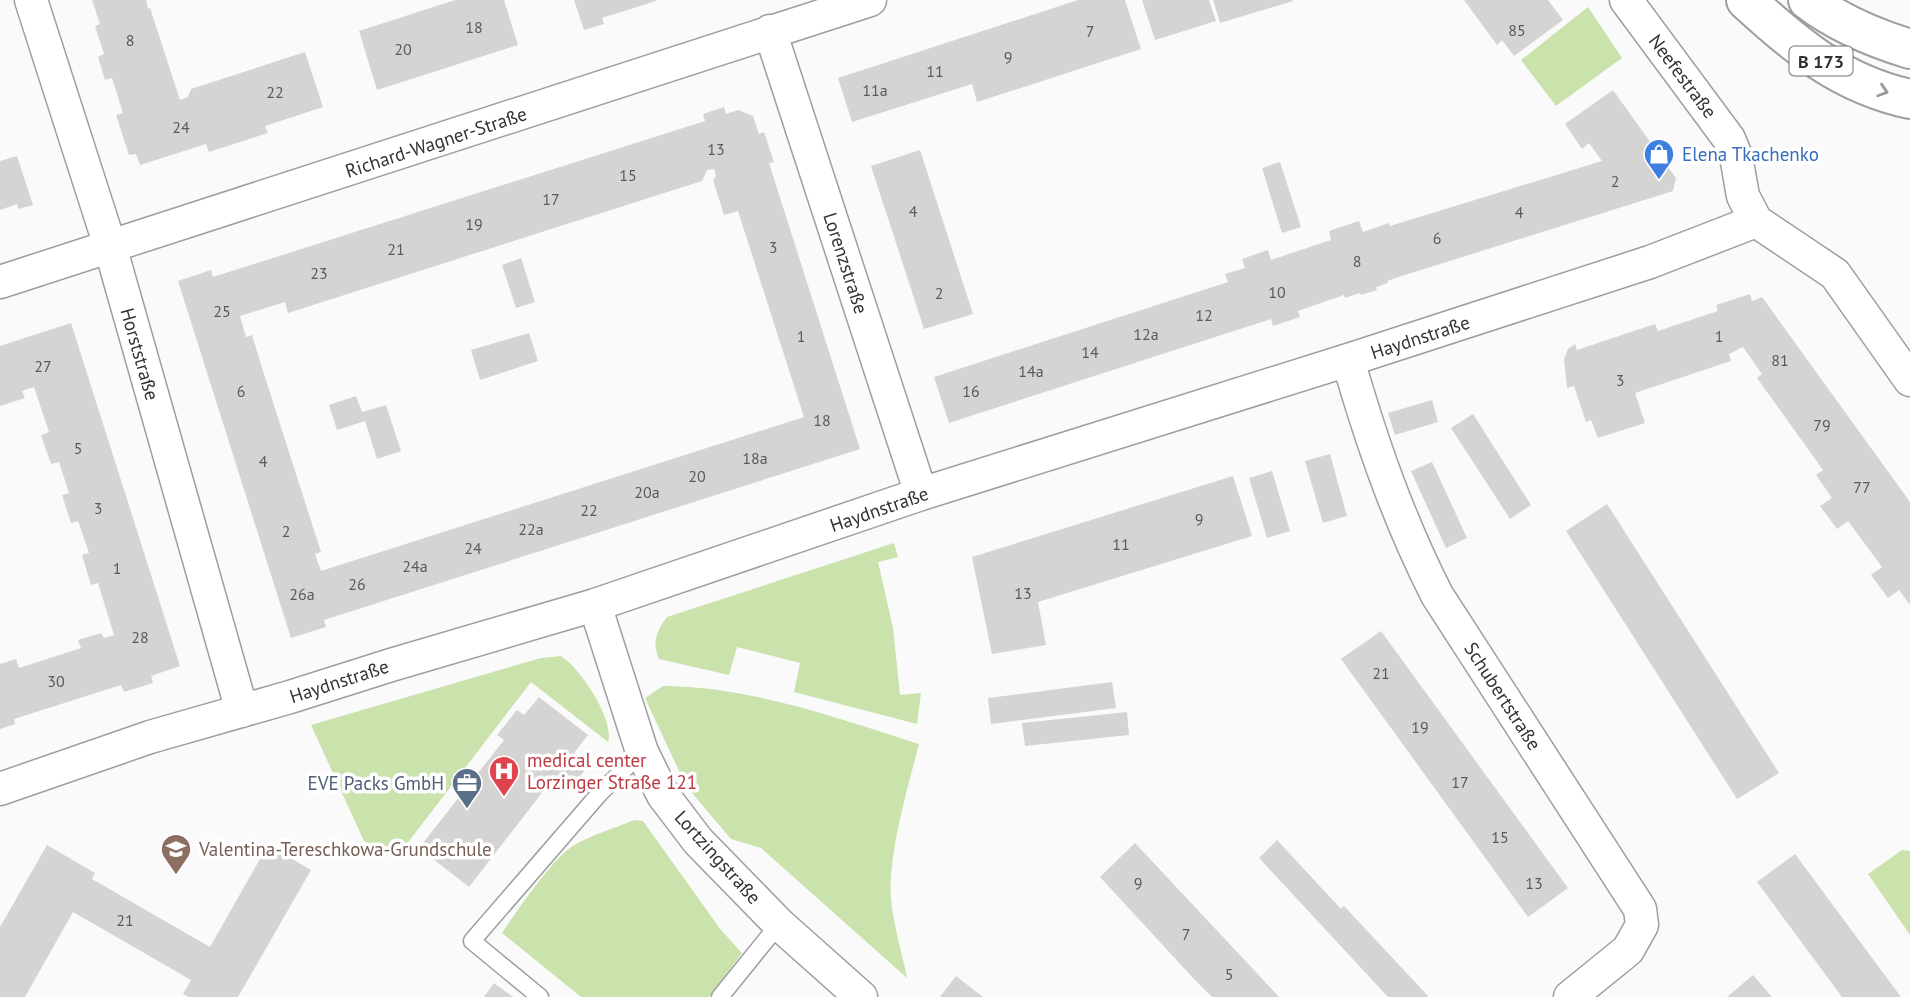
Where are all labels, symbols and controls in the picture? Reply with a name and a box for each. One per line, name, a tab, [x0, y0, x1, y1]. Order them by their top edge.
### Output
house number: 18	[465, 17, 483, 37]
house number: 85	[1508, 20, 1526, 40]
house number: 7	[1086, 21, 1094, 41]
street label: Neefestraße	[1644, 29, 1722, 123]
house number: 8	[126, 30, 134, 50]
house number: 20	[394, 39, 412, 59]
road number: B 173	[1790, 46, 1853, 76]
house number: 9	[1004, 47, 1012, 67]
house number: 11	[926, 61, 944, 81]
house number: 11a	[862, 80, 888, 100]
house number: 22	[266, 82, 284, 102]
one-way arrow	[1876, 83, 1889, 97]
street label: Richard-Wagner-Straße	[342, 101, 530, 183]
house number: 24	[172, 117, 190, 137]
shop icon: Elena Tkachenko	[1642, 137, 1676, 181]
house number: 13	[707, 139, 725, 159]
place label: Elena Tkachenko	[1682, 142, 1819, 166]
house number: 15	[619, 165, 637, 185]
house number: 2	[1611, 171, 1619, 191]
house number: 17	[542, 189, 560, 209]
house number: 4	[909, 201, 918, 221]
house number: 4	[1515, 202, 1524, 222]
street label: Lorenzstraße	[818, 209, 874, 317]
house number: 19	[465, 214, 483, 234]
house number: 6	[1433, 228, 1441, 248]
house number: 3	[769, 237, 777, 257]
house number: 21	[387, 239, 405, 259]
house number: 8	[1353, 251, 1361, 271]
house number: 23	[310, 263, 328, 283]
house number: 10	[1268, 282, 1286, 302]
house number: 2	[935, 283, 943, 303]
house number: 25	[213, 301, 231, 321]
street label: Horststraße	[115, 305, 165, 403]
house number: 12	[1195, 305, 1213, 325]
street label: Haydnstraße	[1367, 310, 1473, 364]
house number: 12a	[1133, 324, 1159, 344]
house number: 1	[797, 326, 805, 346]
house number: 1	[1715, 326, 1723, 346]
house number: 14	[1081, 342, 1099, 362]
house number: 81	[1771, 350, 1789, 370]
house number: 27	[34, 356, 52, 376]
house number: 14a	[1018, 361, 1044, 381]
house number: 3	[1616, 370, 1624, 390]
house number: 6	[237, 381, 245, 401]
house number: 16	[962, 381, 980, 401]
house number: 18	[813, 410, 831, 430]
house number: 79	[1813, 415, 1831, 435]
house number: 5	[74, 438, 82, 458]
house number: 18a	[742, 448, 768, 468]
house number: 4	[259, 451, 268, 471]
house number: 20	[688, 466, 706, 486]
house number: 77	[1853, 477, 1871, 497]
street label: Haydnstraße	[826, 481, 932, 537]
house number: 20a	[634, 482, 660, 502]
house number: 3	[94, 498, 102, 518]
house number: 22	[580, 500, 598, 520]
house number: 9	[1195, 509, 1203, 529]
house number: 22a	[518, 519, 544, 539]
house number: 2	[282, 521, 290, 541]
house number: 11	[1112, 534, 1130, 554]
house number: 24	[464, 538, 482, 558]
house number: 24a	[402, 556, 428, 576]
house number: 1	[113, 558, 121, 578]
house number: 26	[348, 574, 366, 594]
house number: 13	[1014, 583, 1032, 603]
house number: 26a	[289, 584, 315, 604]
house number: 28	[131, 627, 149, 647]
street label: Schubertstraße	[1459, 638, 1547, 754]
street label: Haydnstraße	[286, 654, 392, 708]
house number: 21	[1372, 663, 1390, 683]
house number: 30	[47, 671, 65, 691]
house number: 19	[1411, 717, 1429, 737]
place label: medical center Lorzinger Straße 121	[527, 748, 697, 794]
hospital icon: medical center Lorzinger Straße 121	[487, 754, 521, 798]
office icon: EVE Packs GmbH	[450, 766, 484, 810]
place label: EVE Packs GmbH	[308, 771, 444, 795]
house number: 17	[1451, 772, 1469, 792]
street label: Lortzingstraße	[670, 805, 766, 909]
house number: 15	[1491, 827, 1509, 847]
school or university icon: Valentina-Tereschkowa-Grundschule	[159, 832, 193, 876]
place label: Valentina-Tereschkowa-Grundschule	[198, 837, 492, 861]
house number: 9	[1134, 873, 1142, 893]
house number: 13	[1525, 873, 1543, 893]
house number: 21	[116, 910, 134, 930]
house number: 7	[1182, 924, 1190, 944]
house number: 5	[1225, 964, 1233, 984]

